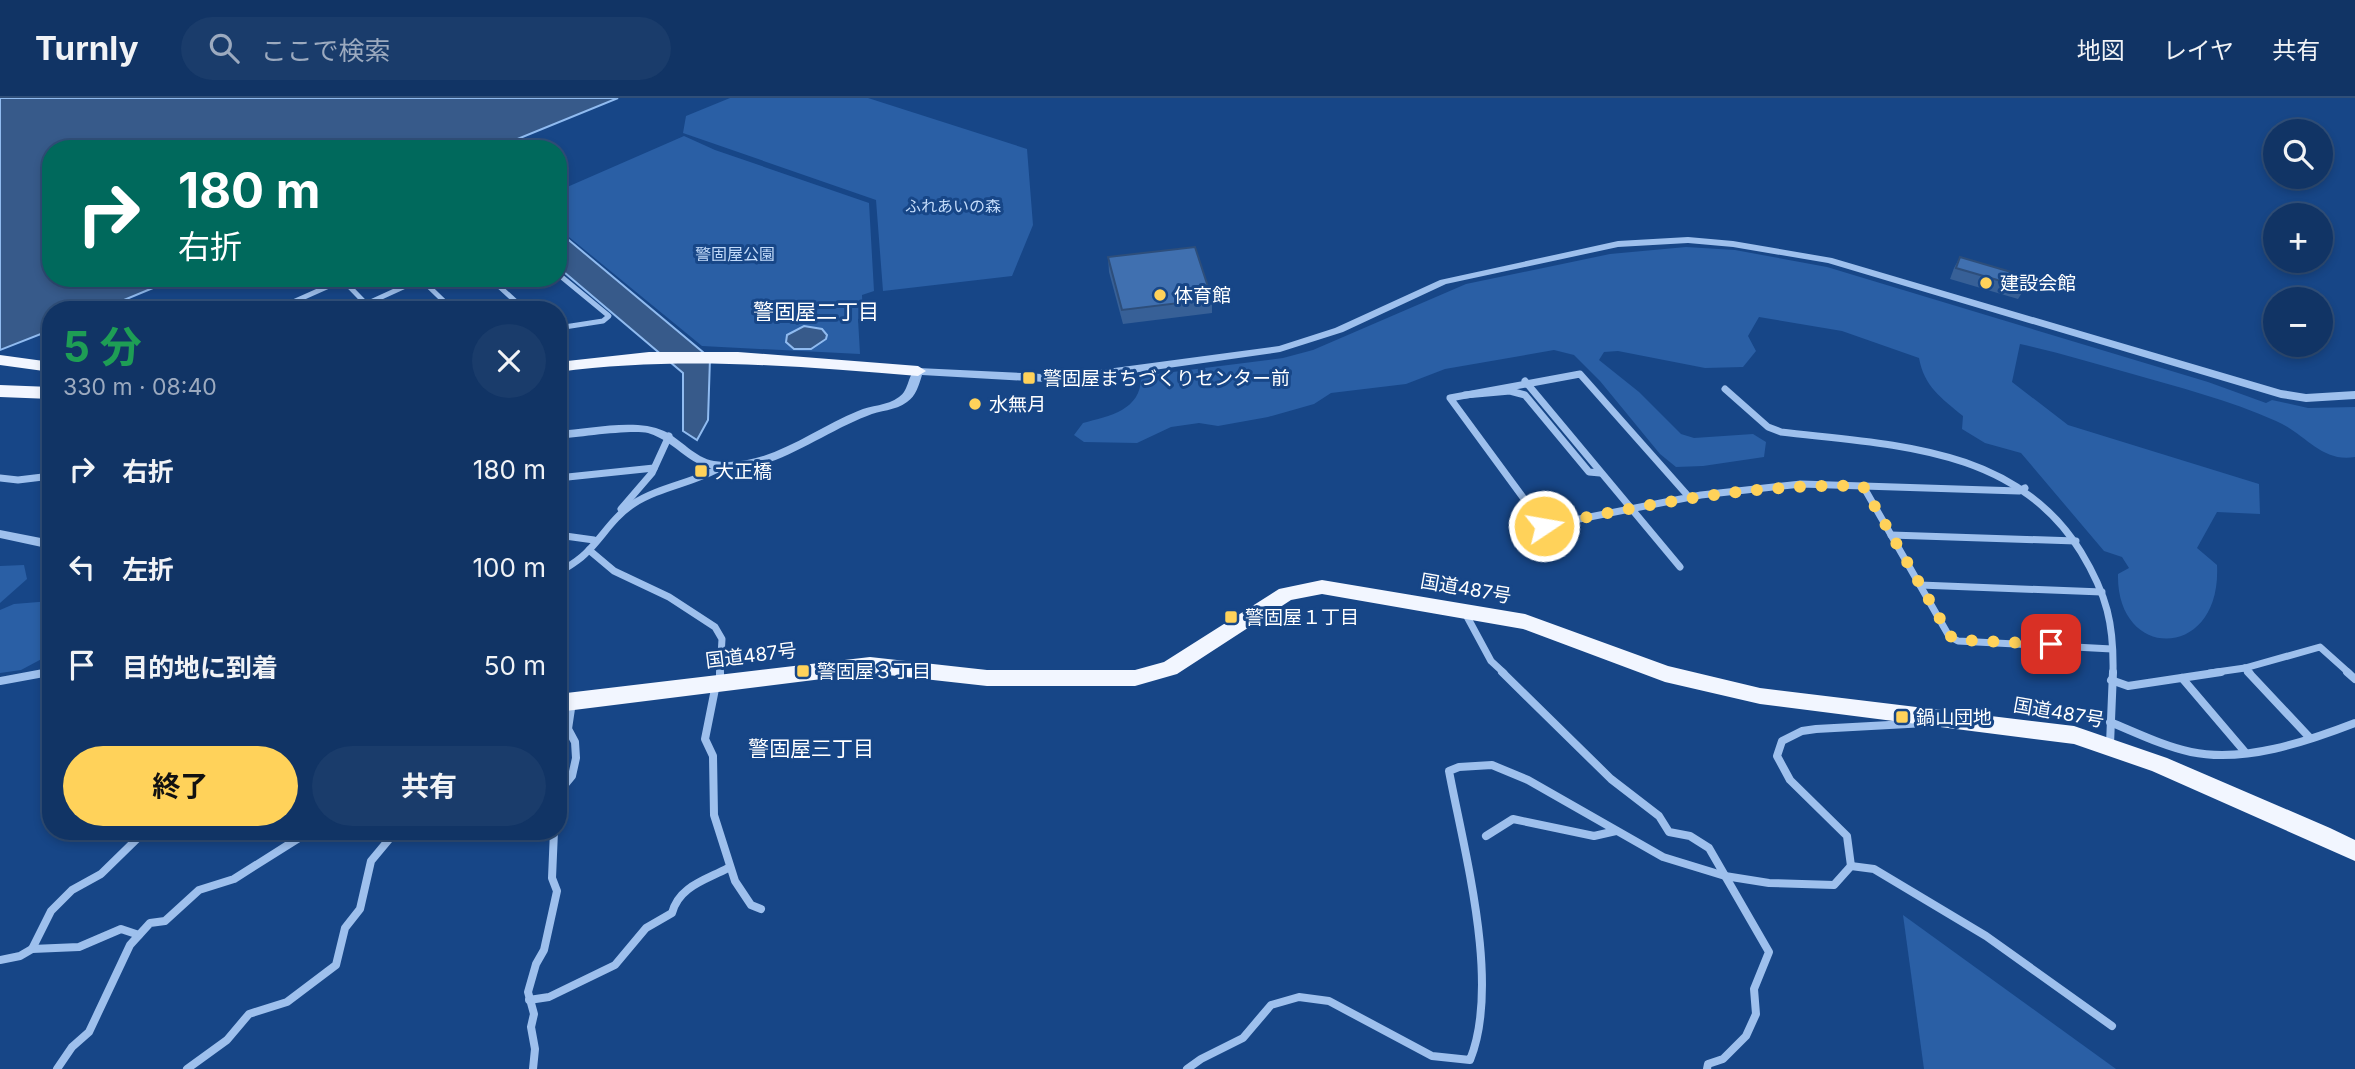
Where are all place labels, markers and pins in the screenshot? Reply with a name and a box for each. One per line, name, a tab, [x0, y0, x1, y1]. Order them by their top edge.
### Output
place label: 建設会館	[2000, 272, 2076, 295]
marker: 建設会館	[1978, 275, 1994, 291]
place label: 体育館	[1174, 284, 1231, 307]
marker: 体育館	[1152, 287, 1168, 303]
place label: 警固屋まちづくりセンター前	[1043, 367, 1290, 390]
marker: 警固屋まちづくりセンター前	[1021, 370, 1037, 386]
place label: 水無月	[989, 393, 1046, 416]
marker: 水無月	[967, 396, 983, 412]
place label: 大正橋	[715, 460, 772, 483]
marker: 大正橋	[693, 463, 709, 479]
place label: 警固屋１丁目	[1245, 606, 1359, 629]
marker: 警固屋１丁目	[1223, 609, 1239, 625]
pin	[2021, 614, 2081, 674]
place label: 警固屋３丁目	[817, 660, 931, 683]
marker: 警固屋３丁目	[795, 663, 811, 679]
place label: 鍋山団地	[1916, 706, 1992, 729]
marker: 鍋山団地	[1894, 709, 1910, 725]

